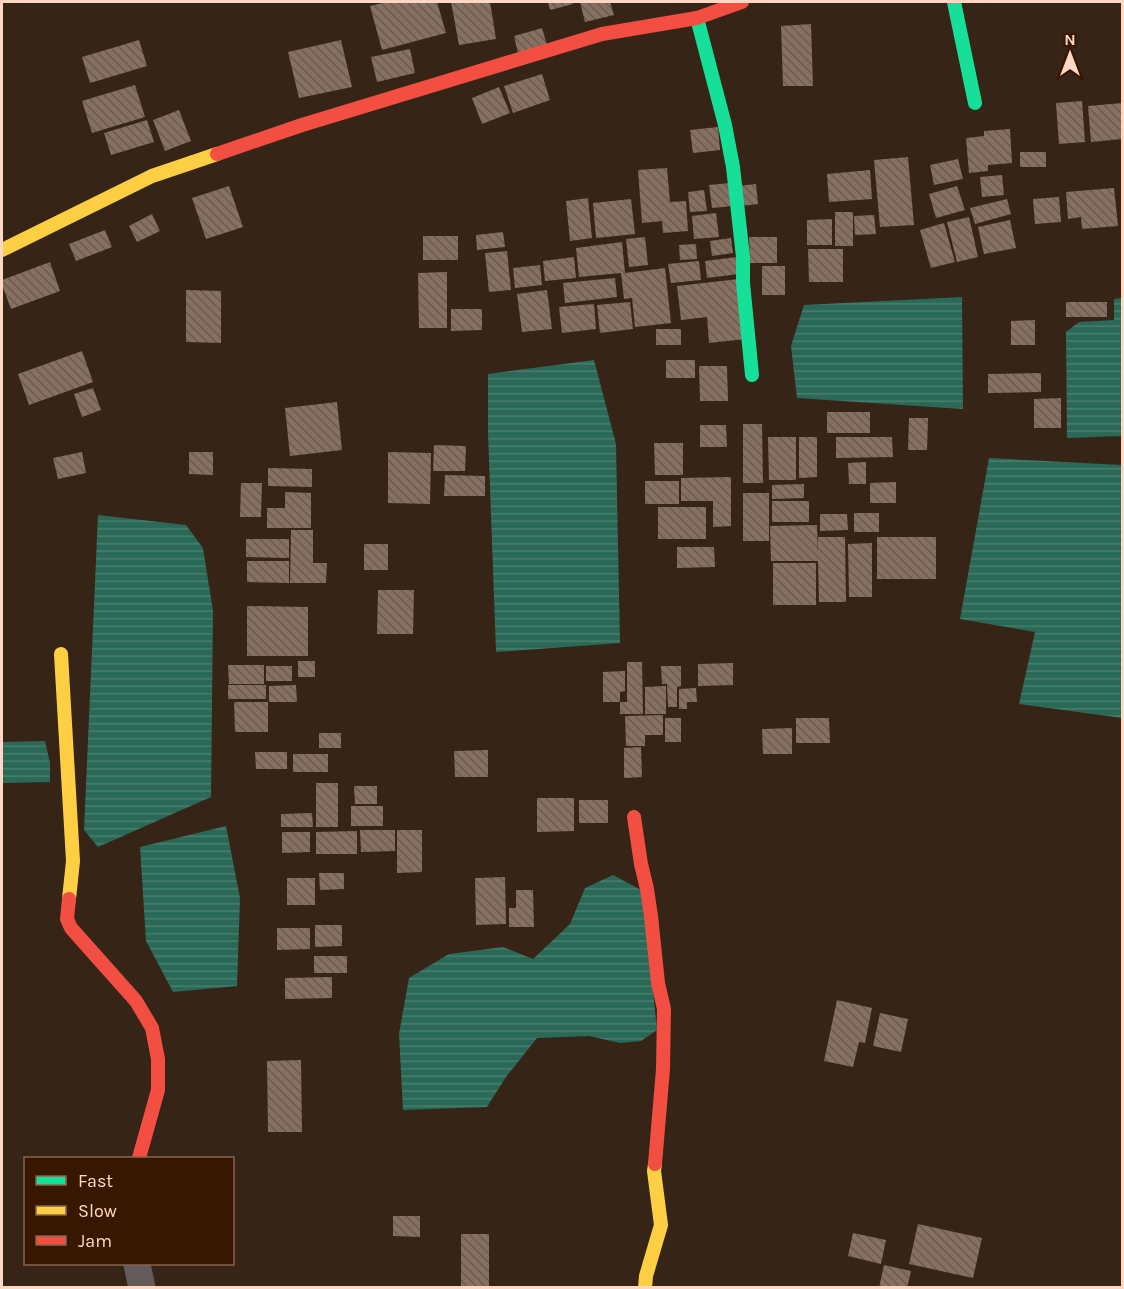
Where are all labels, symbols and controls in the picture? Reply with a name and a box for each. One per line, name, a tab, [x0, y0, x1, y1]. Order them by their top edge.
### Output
north arrow	[1040, 24, 1100, 84]
text: N	[1064, 30, 1076, 49]
legend	[24, 1157, 234, 1265]
text: Fast	[78, 1170, 113, 1192]
text: Slow	[78, 1200, 117, 1222]
text: Jam	[78, 1230, 112, 1252]

